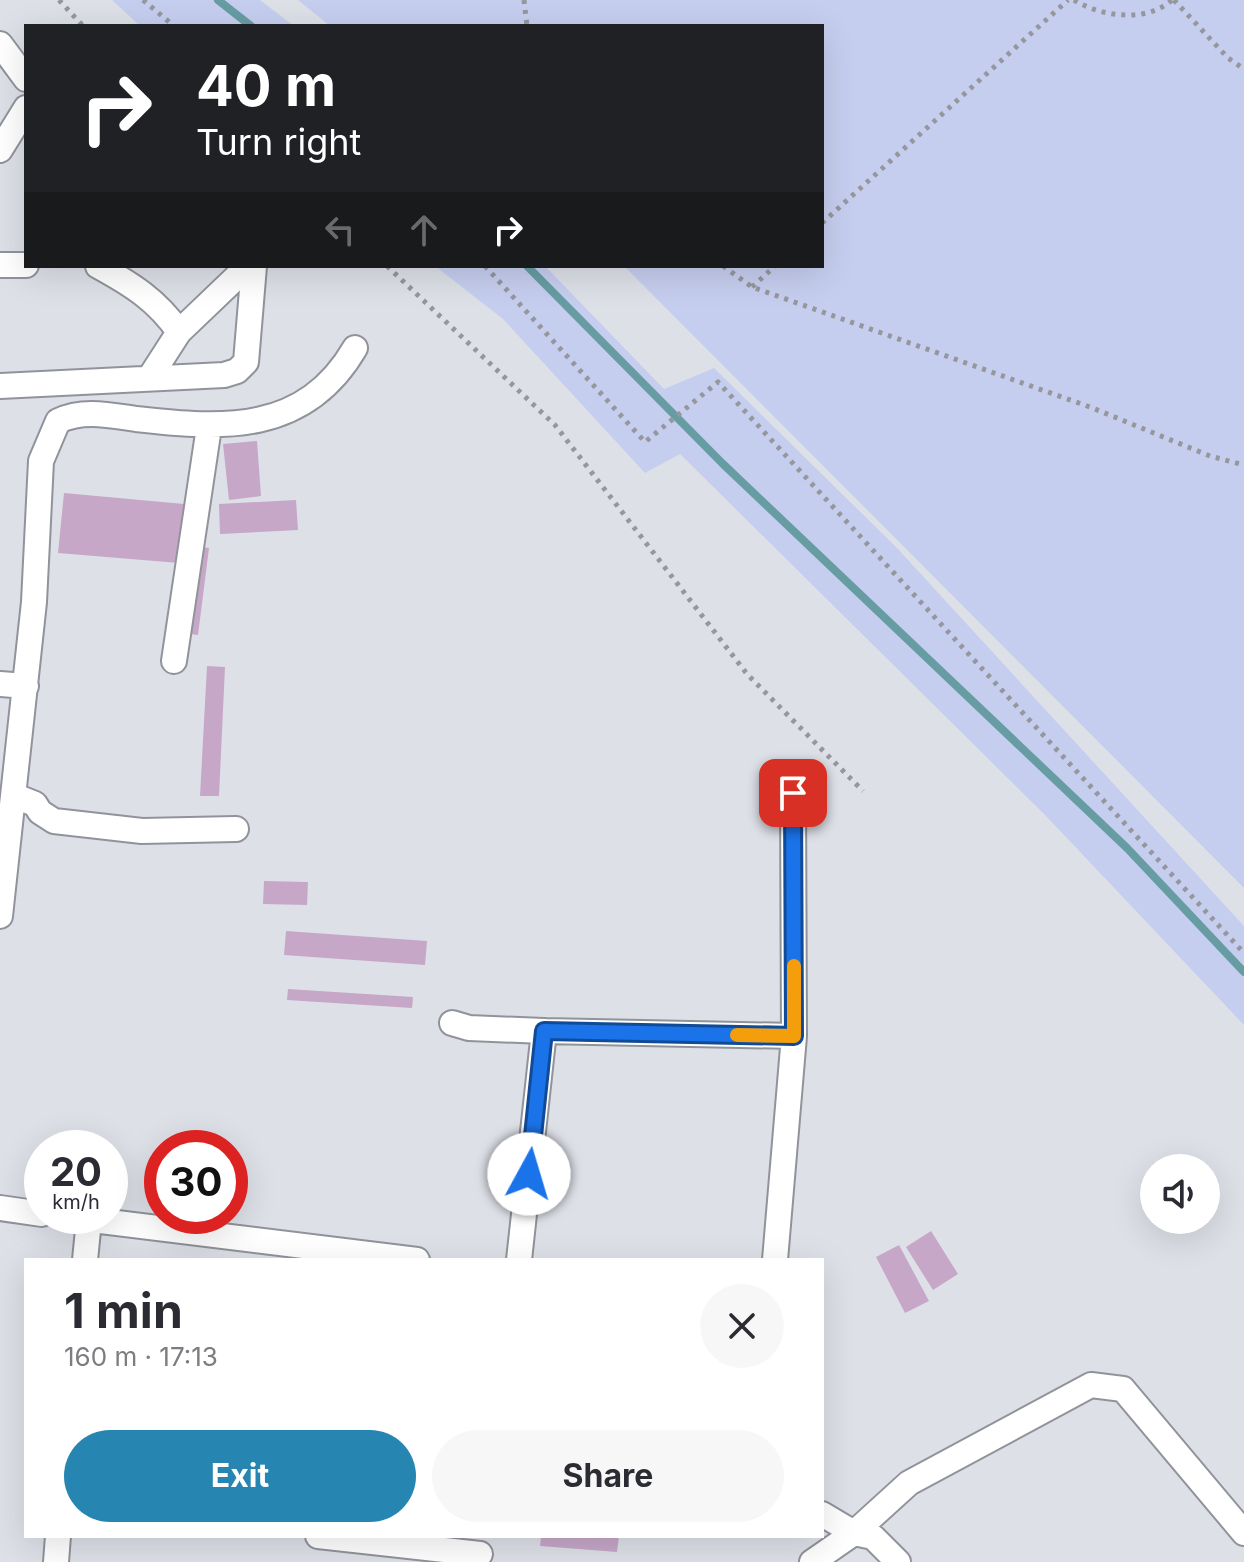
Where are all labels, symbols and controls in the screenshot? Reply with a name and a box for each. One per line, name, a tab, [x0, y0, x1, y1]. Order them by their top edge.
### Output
text: 40 m	[196, 52, 336, 120]
icon: right	[64, 56, 168, 160]
text: Turn right	[196, 120, 361, 164]
icon: left	[318, 208, 362, 252]
icon: ahead	[402, 208, 446, 252]
icon: right	[486, 208, 530, 252]
pin	[759, 759, 827, 827]
icon: arrive	[771, 771, 815, 815]
speed limit sign: 30	[144, 1130, 248, 1234]
position arrow	[487, 1132, 571, 1216]
text: 20	[50, 1147, 102, 1196]
map controls	[1140, 1154, 1220, 1234]
button: sound	[1140, 1154, 1220, 1234]
text: km/h	[52, 1190, 100, 1214]
text: 1 min	[64, 1281, 183, 1340]
button: close	[700, 1284, 784, 1368]
text: 160 m · 17:13	[64, 1341, 218, 1372]
button: Exit	[64, 1430, 416, 1522]
button: Share	[432, 1430, 784, 1522]

